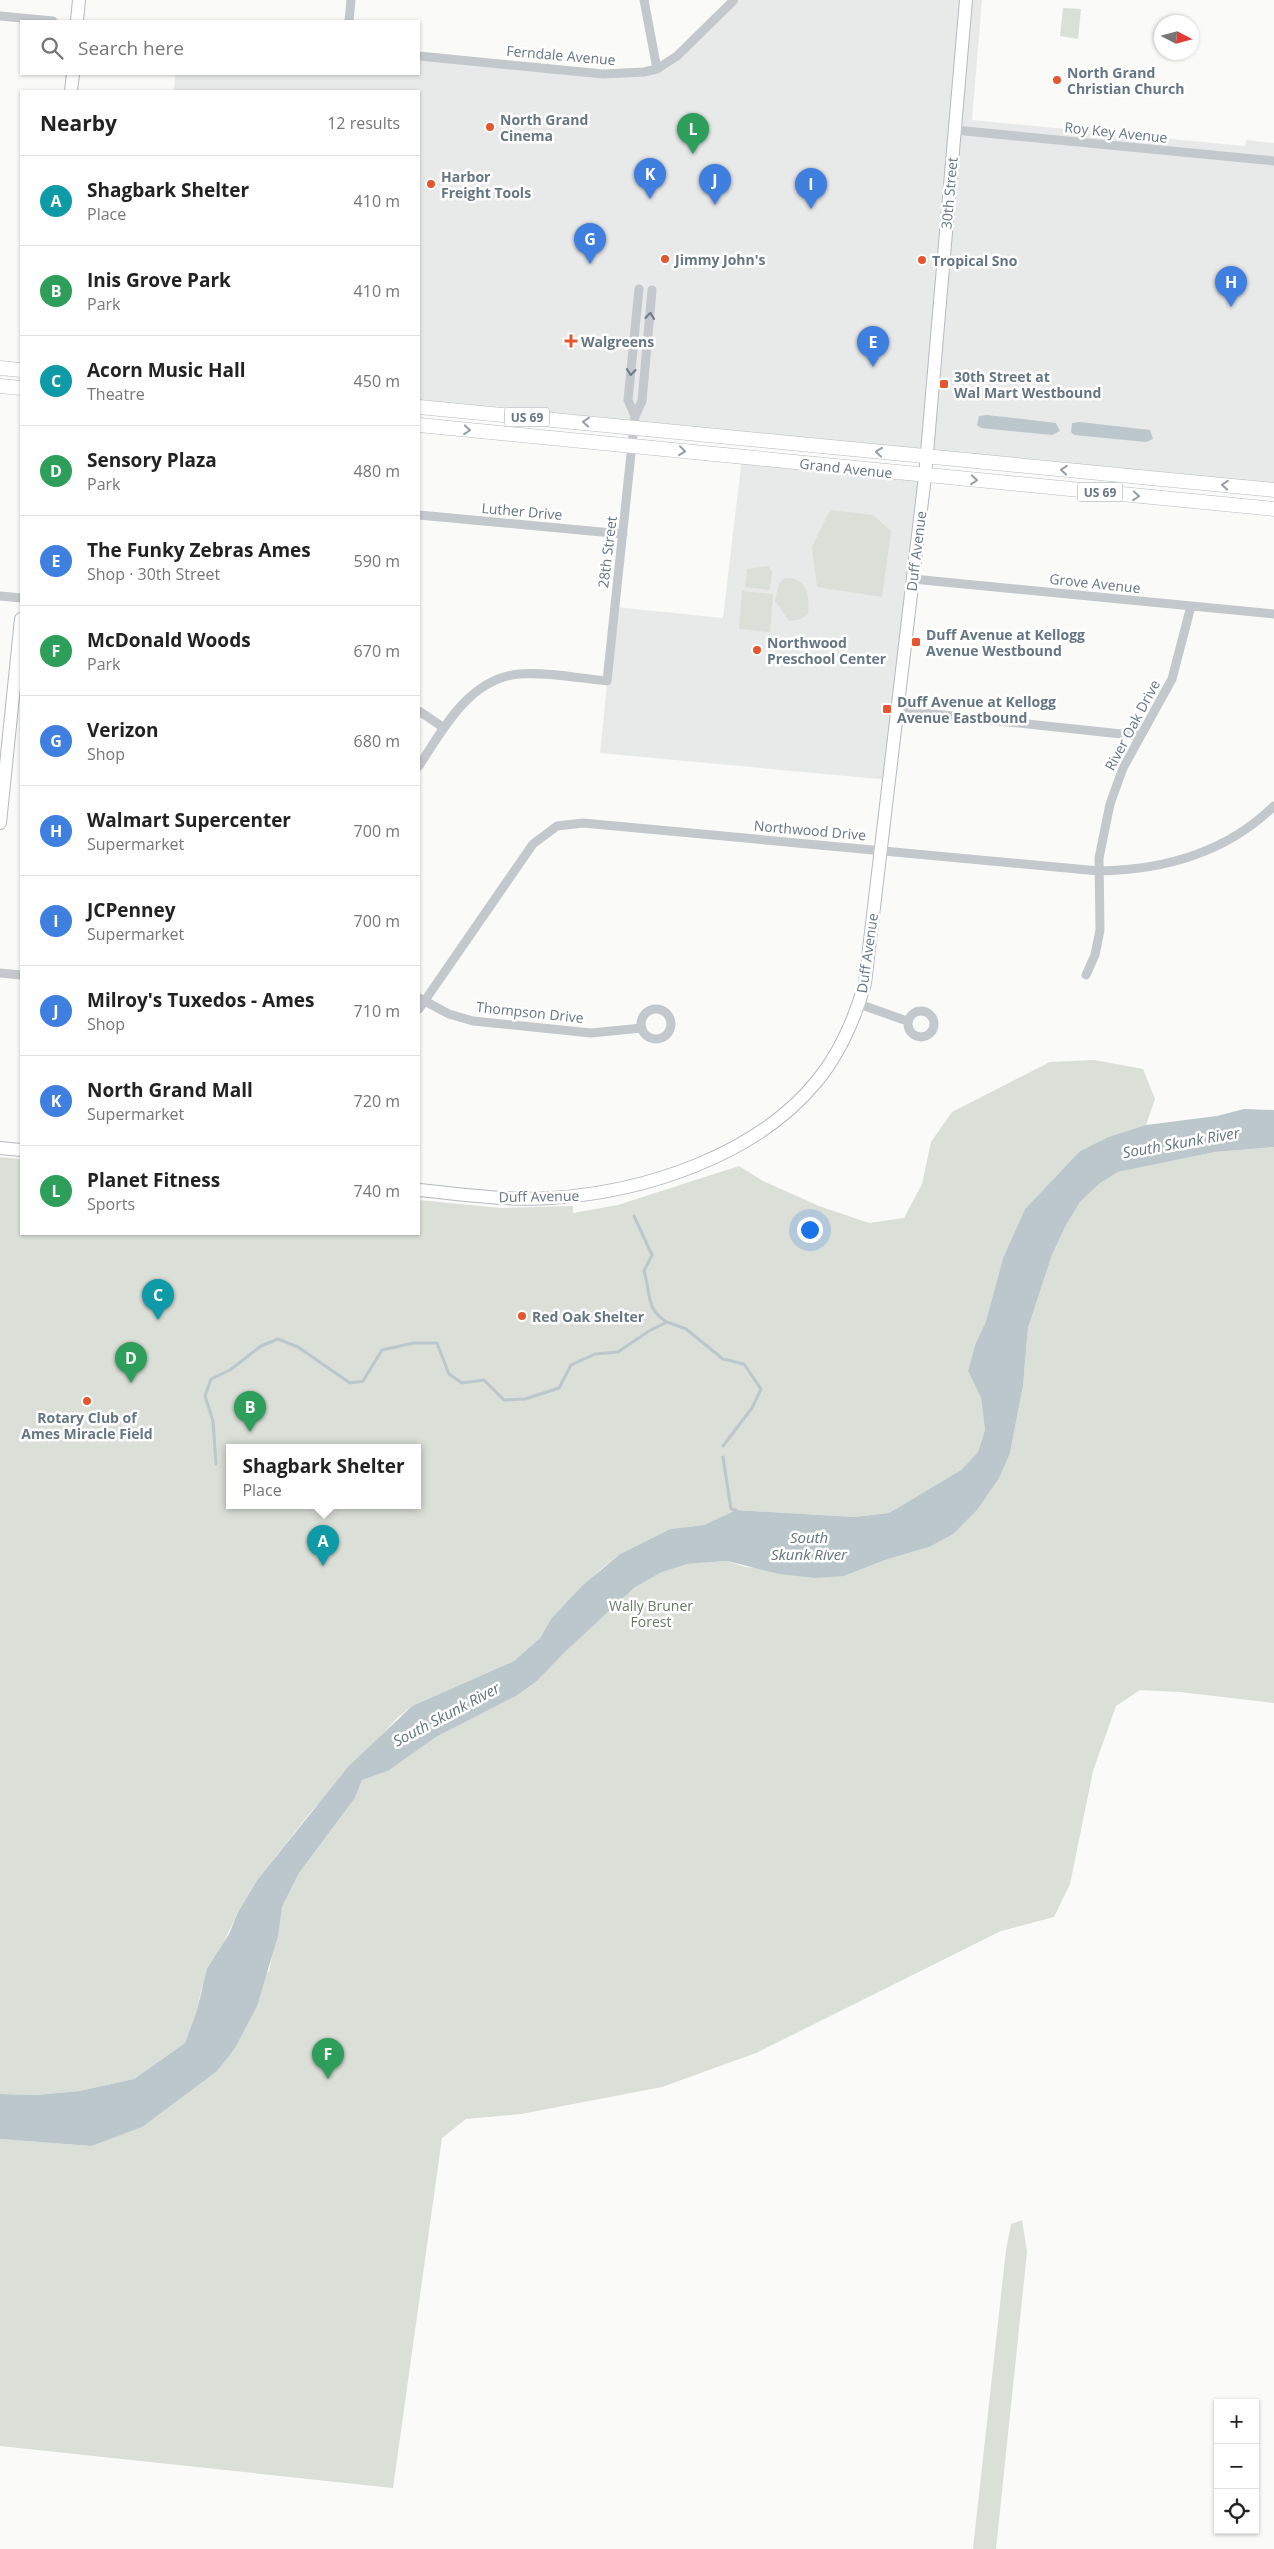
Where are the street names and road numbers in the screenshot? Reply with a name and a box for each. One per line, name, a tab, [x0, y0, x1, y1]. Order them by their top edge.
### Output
street label: Ferndale Avenue	[506, 41, 617, 69]
street label: Roy Key Avenue	[1064, 117, 1169, 147]
street label: 30th Street	[936, 156, 962, 230]
road number: US 69	[504, 408, 550, 427]
street label: Grand Avenue	[799, 454, 893, 482]
road number: US 69	[1078, 482, 1122, 502]
street label: Luther Drive	[481, 498, 563, 524]
street label: Duff Avenue	[902, 510, 930, 592]
street label: 28th Street	[593, 515, 621, 589]
street label: Grove Avenue	[1048, 569, 1142, 597]
street label: River Oak Drive	[1100, 676, 1164, 774]
street label: Northwood Drive	[753, 816, 867, 844]
street label: Duff Avenue	[852, 912, 882, 994]
street label: Thompson Drive	[475, 997, 585, 1027]
street label: Duff Avenue	[499, 1186, 580, 1206]

